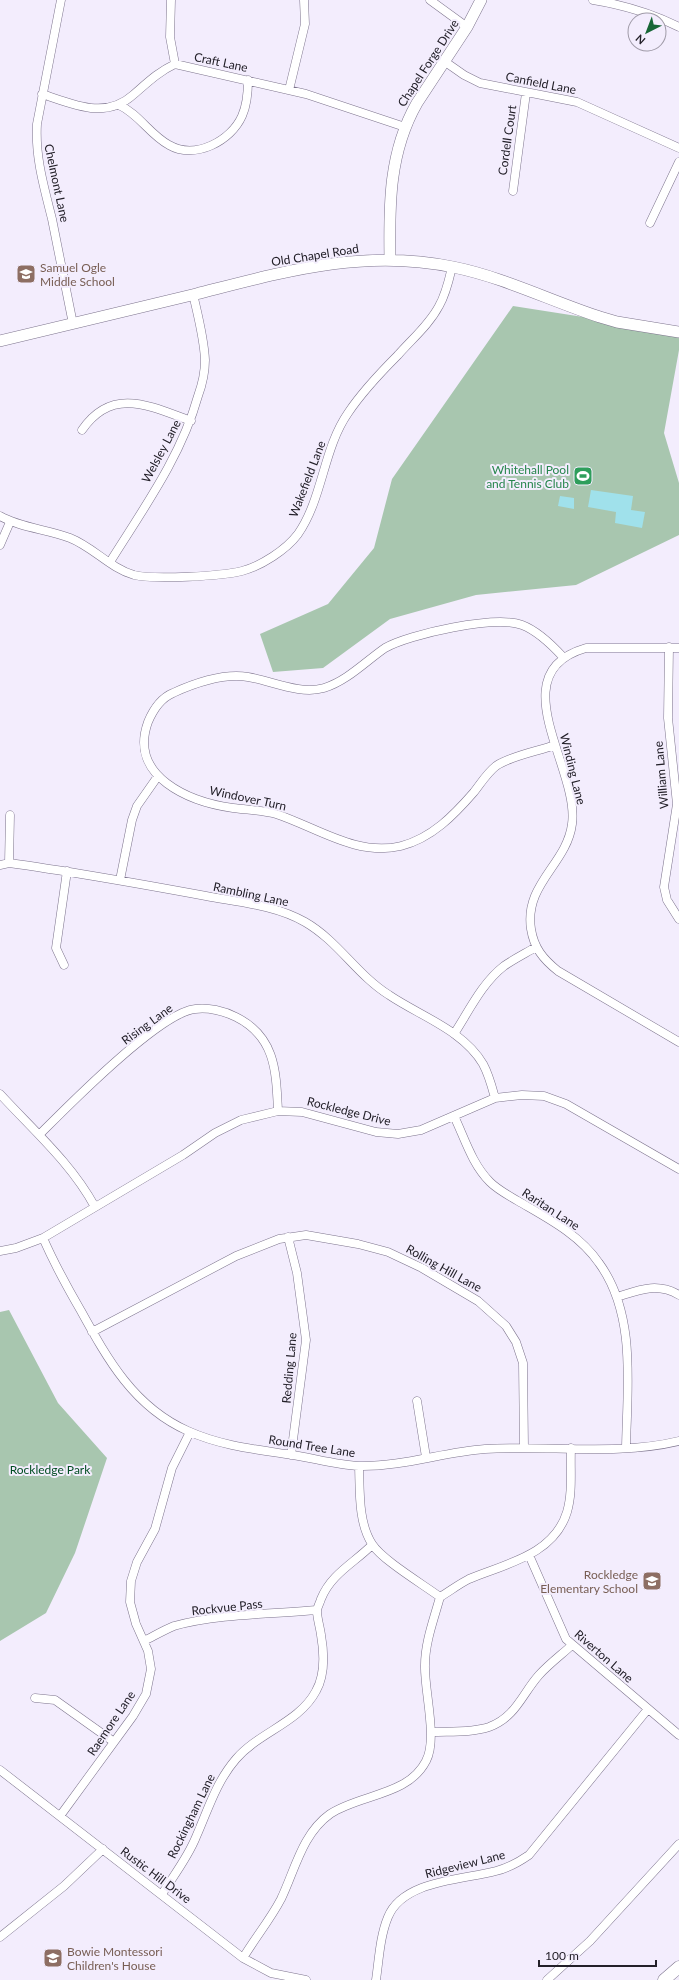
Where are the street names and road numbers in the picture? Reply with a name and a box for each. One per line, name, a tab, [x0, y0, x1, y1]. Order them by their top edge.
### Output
street label: Chapel Forge Drive	[394, 17, 462, 109]
street label: Craft Lane	[193, 49, 249, 75]
street label: Canfield Lane	[504, 69, 578, 97]
street label: Cordell Court	[495, 103, 519, 176]
street label: Chelmont Lane	[41, 142, 73, 224]
street label: Old Chapel Road	[270, 241, 360, 269]
street label: Welsley Lane	[138, 417, 184, 485]
street label: Wakefield Lane	[286, 439, 328, 519]
street label: Winding Lane	[557, 732, 589, 806]
street label: William Lane	[651, 741, 671, 809]
street label: Windover Turn	[208, 783, 288, 813]
street label: Rambling Lane	[212, 879, 290, 909]
street label: Rising Lane	[118, 1000, 176, 1048]
street label: Rockledge Drive	[306, 1093, 392, 1129]
street label: Raritan Lane	[519, 1185, 583, 1233]
street label: Rolling Hill Lane	[403, 1241, 485, 1295]
street label: Redding Lane	[278, 1332, 300, 1404]
street label: Round Tree Lane	[268, 1432, 356, 1460]
street label: Rockvue Pass	[191, 1596, 263, 1618]
street label: Riverton Lane	[572, 1626, 636, 1686]
street label: Raemore Lane	[84, 1688, 138, 1758]
street label: Rockingham Lane	[164, 1771, 218, 1861]
street label: Rustic Hill Drive	[118, 1844, 194, 1906]
street label: Ridgeview Lane	[423, 1847, 507, 1881]

